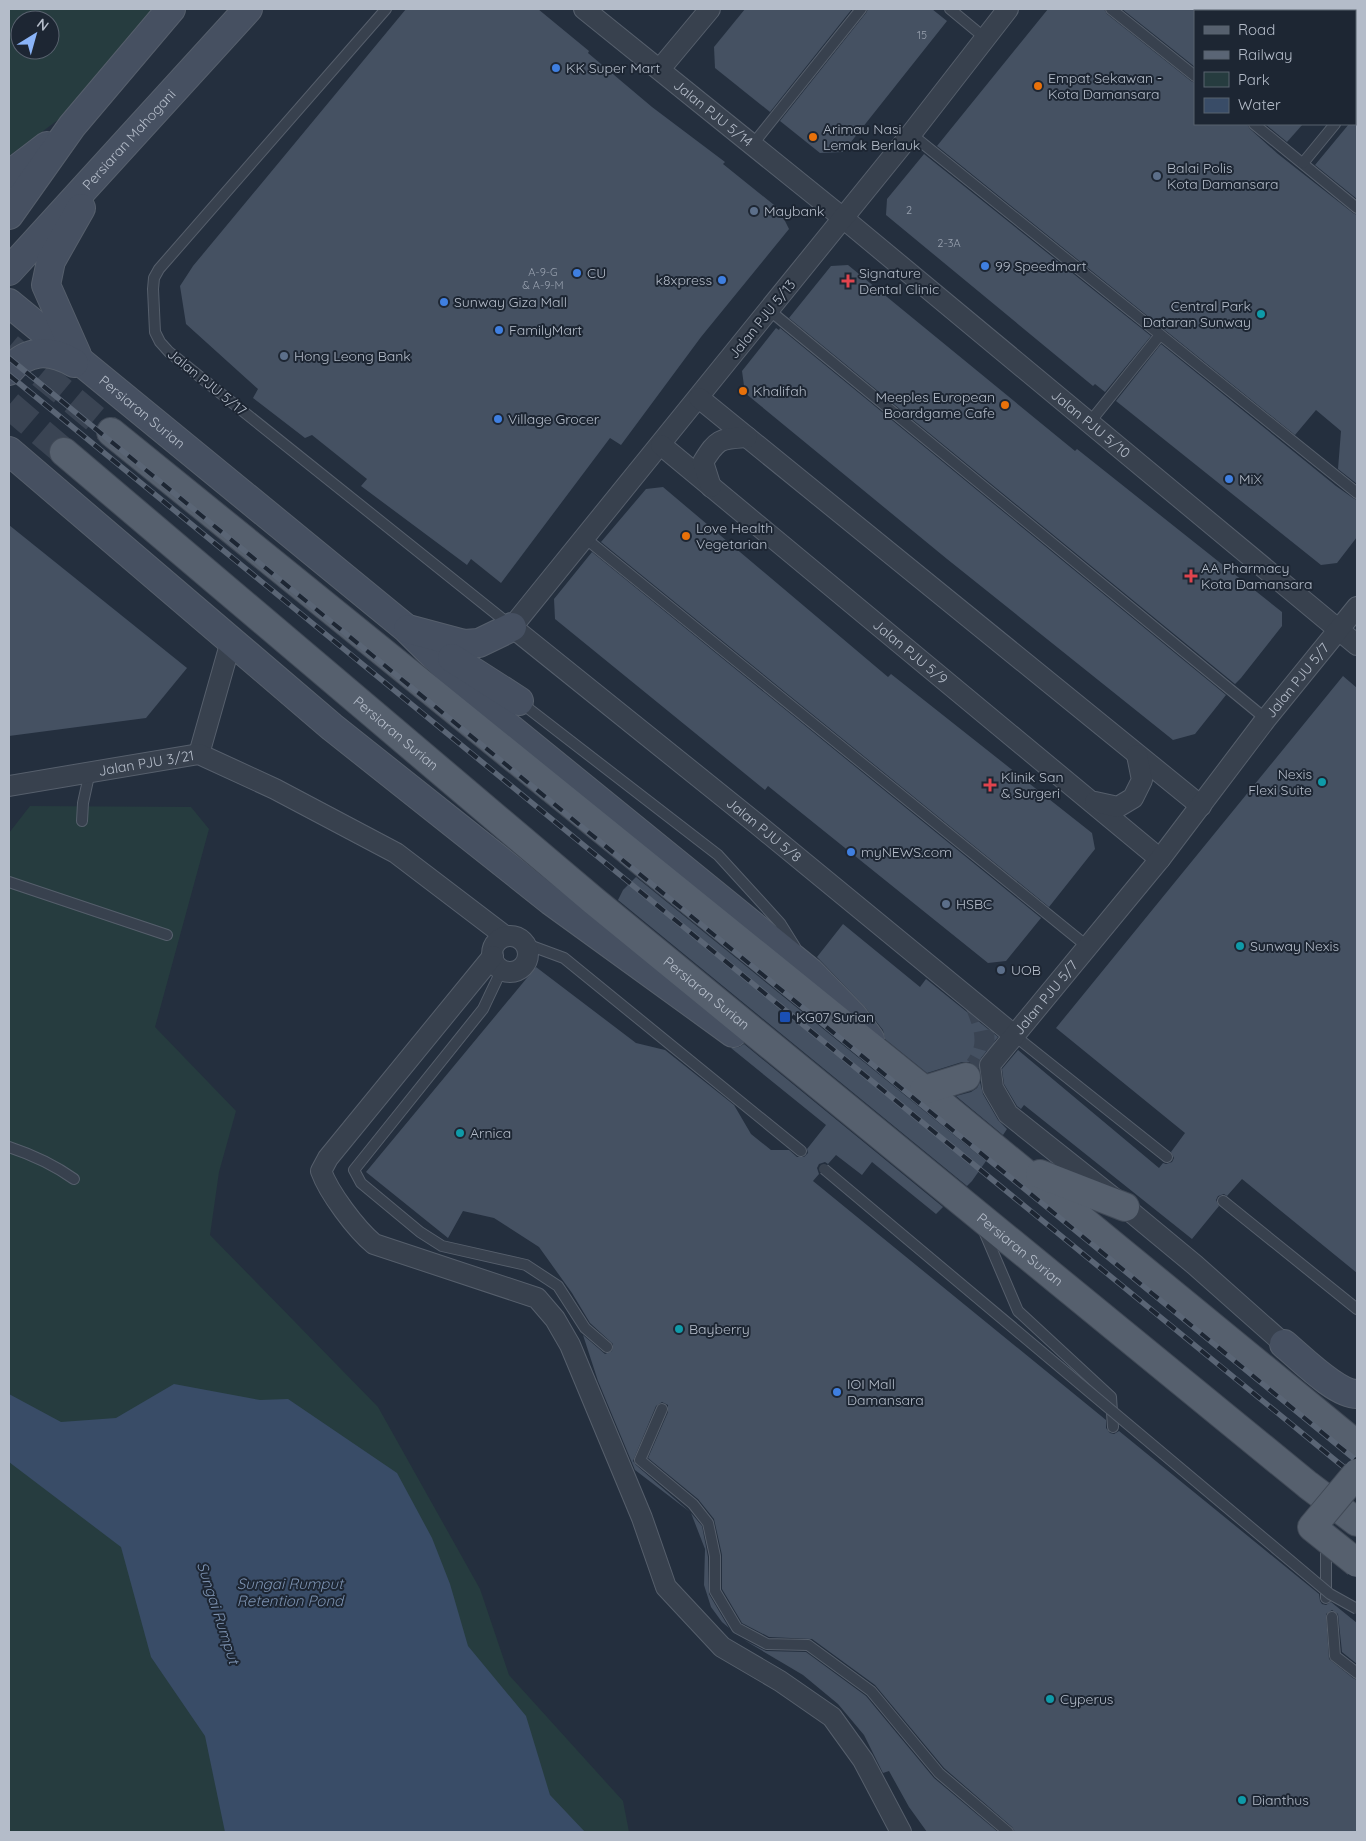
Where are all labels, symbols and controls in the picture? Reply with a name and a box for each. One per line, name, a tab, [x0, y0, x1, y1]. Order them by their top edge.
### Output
north arrow	[10, 10, 60, 60]
legend	[1194, 10, 1356, 125]
text: N	[33, 14, 52, 35]
text: Road	[1238, 20, 1275, 39]
house number: 15	[917, 28, 927, 42]
text: Railway	[1238, 45, 1293, 64]
place label: KK Super Mart	[566, 59, 661, 77]
marker: KK Super Mart	[550, 62, 562, 74]
place label: Empat Sekawan - Kota Damansara	[1048, 69, 1162, 103]
text: Park	[1238, 70, 1270, 89]
street label: Jalan PJU 5/14	[670, 76, 756, 151]
marker: Empat Sekawan - Kota Damansara	[1032, 80, 1044, 92]
street label: Persiaran Mahogani	[79, 85, 179, 194]
text: Water	[1238, 95, 1281, 114]
place label: Arimau Nasi Lemak Berlauk	[823, 120, 920, 154]
marker: Arimau Nasi Lemak Berlauk	[807, 131, 819, 143]
place label: Balai Polis Kota Damansara	[1167, 159, 1278, 193]
marker: Balai Polis Kota Damansara	[1151, 170, 1163, 182]
place label: Maybank	[764, 202, 825, 220]
house number: 2	[906, 203, 912, 217]
marker: Maybank	[748, 205, 760, 217]
house number: 2-3A	[937, 236, 961, 250]
place label: 99 Speedmart	[995, 257, 1087, 275]
marker: 99 Speedmart	[979, 260, 991, 272]
place label: CU	[587, 264, 606, 282]
place label: Signature Dental Clinic	[859, 264, 939, 298]
house number: A-9-G & A-9-M	[522, 265, 564, 292]
marker: CU	[571, 267, 583, 279]
place label: k8xpress	[656, 271, 712, 289]
marker: k8xpress	[716, 274, 728, 286]
marker: Signature Dental Clinic	[841, 274, 855, 288]
street label: Jalan PJU 5/13	[725, 276, 799, 362]
place label: Sunway Giza Mall	[454, 293, 567, 311]
marker: Sunway Giza Mall	[438, 296, 450, 308]
place label: Central Park Dataran Sunway	[1143, 297, 1251, 331]
marker: Central Park Dataran Sunway	[1255, 308, 1267, 320]
place label: FamilyMart	[509, 321, 582, 339]
marker: FamilyMart	[493, 324, 505, 336]
street label: Jalan PJU 5/17	[164, 345, 250, 419]
place label: Hong Leong Bank	[294, 347, 411, 365]
marker: Hong Leong Bank	[278, 350, 290, 362]
street label: Persiaran Surian	[95, 371, 189, 453]
place label: Khalifah	[753, 382, 807, 400]
marker: Khalifah	[737, 385, 749, 397]
street label: Jalan PJU 5/10	[1047, 386, 1134, 462]
place label: Meeples European Boardgame Cafe	[875, 388, 995, 422]
marker: Meeples European Boardgame Cafe	[999, 399, 1011, 411]
place label: Village Grocer	[508, 410, 600, 428]
marker: Village Grocer	[492, 413, 504, 425]
place label: MiX	[1239, 470, 1263, 488]
marker: MiX	[1223, 473, 1235, 485]
place label: Love Health Vegetarian	[696, 519, 773, 553]
marker: Love Health Vegetarian	[680, 530, 692, 542]
place label: AA Pharmacy Kota Damansara	[1201, 559, 1312, 593]
marker: AA Pharmacy Kota Damansara	[1185, 570, 1197, 582]
street label: Jalan PJU 5/9	[869, 616, 952, 688]
street label: Jalan PJU 5/7	[1262, 639, 1333, 722]
street label: Persiaran Surian	[350, 692, 442, 774]
street label: Jalan PJU 3/21	[97, 746, 195, 780]
place label: Nexis Flexi Suite	[1248, 765, 1312, 799]
place label: Klinik San & Surgeri	[1001, 768, 1064, 802]
marker: Nexis Flexi Suite	[1316, 776, 1328, 788]
marker: Klinik San & Surgeri	[983, 778, 997, 792]
street label: Jalan PJU 5/8	[723, 794, 805, 866]
place label: myNEWS.com	[861, 843, 952, 861]
marker: myNEWS.com	[845, 846, 857, 858]
place label: HSBC	[956, 895, 992, 913]
marker: HSBC	[940, 898, 952, 910]
place label: Sunway Nexis	[1250, 937, 1339, 955]
marker: Sunway Nexis	[1234, 940, 1246, 952]
street label: Persiaran Surian	[660, 953, 753, 1034]
street label: Jalan PJU 5/7	[1010, 957, 1082, 1039]
place label: UOB	[1011, 961, 1041, 979]
marker: UOB	[995, 964, 1007, 976]
place label: KG07 Surian	[796, 1008, 874, 1026]
marker: KG07 Surian	[778, 1010, 792, 1024]
place label: Arnica	[470, 1124, 511, 1142]
marker: Arnica	[454, 1127, 466, 1139]
street label: Persiaran Surian	[973, 1209, 1067, 1290]
place label: Bayberry	[689, 1320, 750, 1338]
marker: Bayberry	[673, 1323, 685, 1335]
place label: IOI Mall Damansara	[847, 1375, 924, 1409]
marker: IOI Mall Damansara	[831, 1386, 843, 1398]
water label: Sungai Rumput	[193, 1559, 244, 1668]
water label: Sungai Rumput Retention Pond	[237, 1574, 345, 1610]
place label: Cyperus	[1060, 1690, 1113, 1708]
marker: Cyperus	[1044, 1693, 1056, 1705]
place label: Dianthus	[1252, 1791, 1309, 1809]
marker: Dianthus	[1236, 1794, 1248, 1806]

